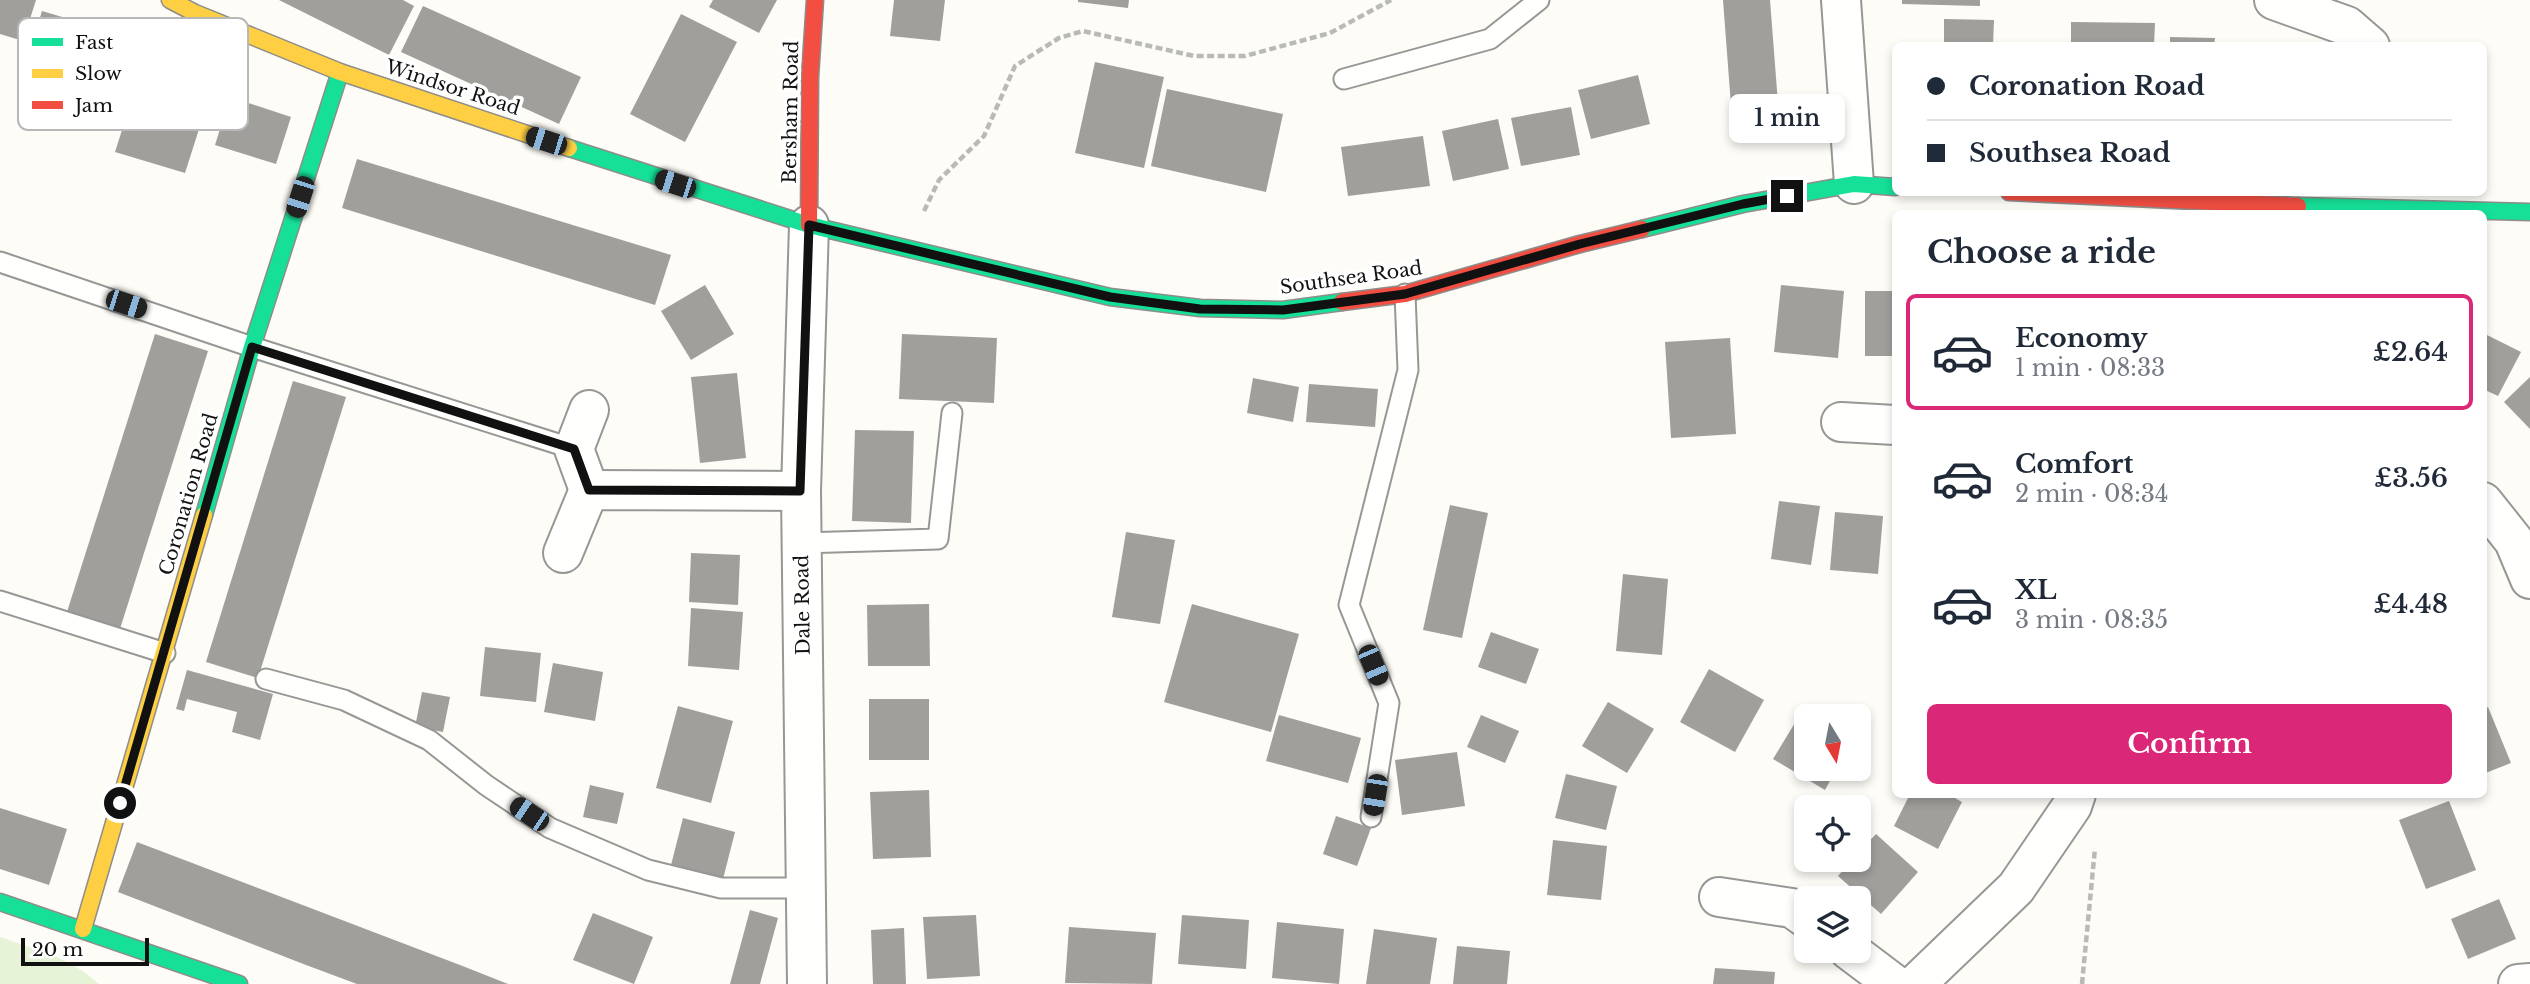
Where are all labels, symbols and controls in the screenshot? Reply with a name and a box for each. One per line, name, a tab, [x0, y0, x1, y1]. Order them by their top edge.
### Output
legend	[18, 18, 248, 130]
text: Fast	[75, 31, 114, 54]
street label: Bersham Road	[778, 40, 803, 184]
street label: Windsor Road	[382, 55, 523, 120]
text: Slow	[75, 62, 122, 85]
text: Coronation Road	[1969, 70, 2205, 102]
text: Jam	[72, 94, 113, 117]
callout: 1 min	[1729, 94, 1845, 144]
text: 1 min	[1754, 104, 1820, 132]
car	[523, 125, 570, 157]
text: Southsea Road	[1969, 137, 2171, 169]
car	[652, 168, 699, 200]
car	[284, 174, 317, 220]
route end	[1771, 180, 1803, 212]
text: Choose a ride	[1927, 232, 2156, 272]
street label: Southsea Road	[1278, 256, 1424, 299]
car	[103, 288, 150, 320]
icon: car	[1931, 321, 1994, 384]
text: Economy	[2015, 322, 2148, 354]
text: £2.64	[2373, 336, 2448, 368]
text: 1 min · 08:33	[2015, 354, 2165, 382]
street label: Coronation Road	[154, 410, 223, 578]
icon: car	[1931, 447, 1994, 510]
text: Comfort	[2015, 448, 2133, 480]
text: £3.56	[2374, 462, 2448, 494]
text: 2 min · 08:34	[2015, 480, 2168, 508]
street label: Dale Road	[790, 554, 815, 655]
icon: car	[1931, 573, 1994, 636]
text: XL	[2015, 574, 2057, 606]
text: £4.48	[2374, 588, 2448, 620]
text: 3 min · 08:35	[2015, 606, 2168, 634]
car	[1356, 642, 1391, 688]
north arrow	[1794, 704, 1871, 780]
map controls	[1794, 704, 1871, 963]
button: Confirm	[1927, 704, 2452, 784]
car	[1362, 773, 1389, 817]
route start	[104, 787, 136, 819]
car	[506, 794, 553, 834]
button: locate	[1794, 795, 1871, 872]
button: layers	[1794, 886, 1871, 963]
scale bar	[21, 935, 149, 967]
text: 20 m	[32, 938, 83, 961]

